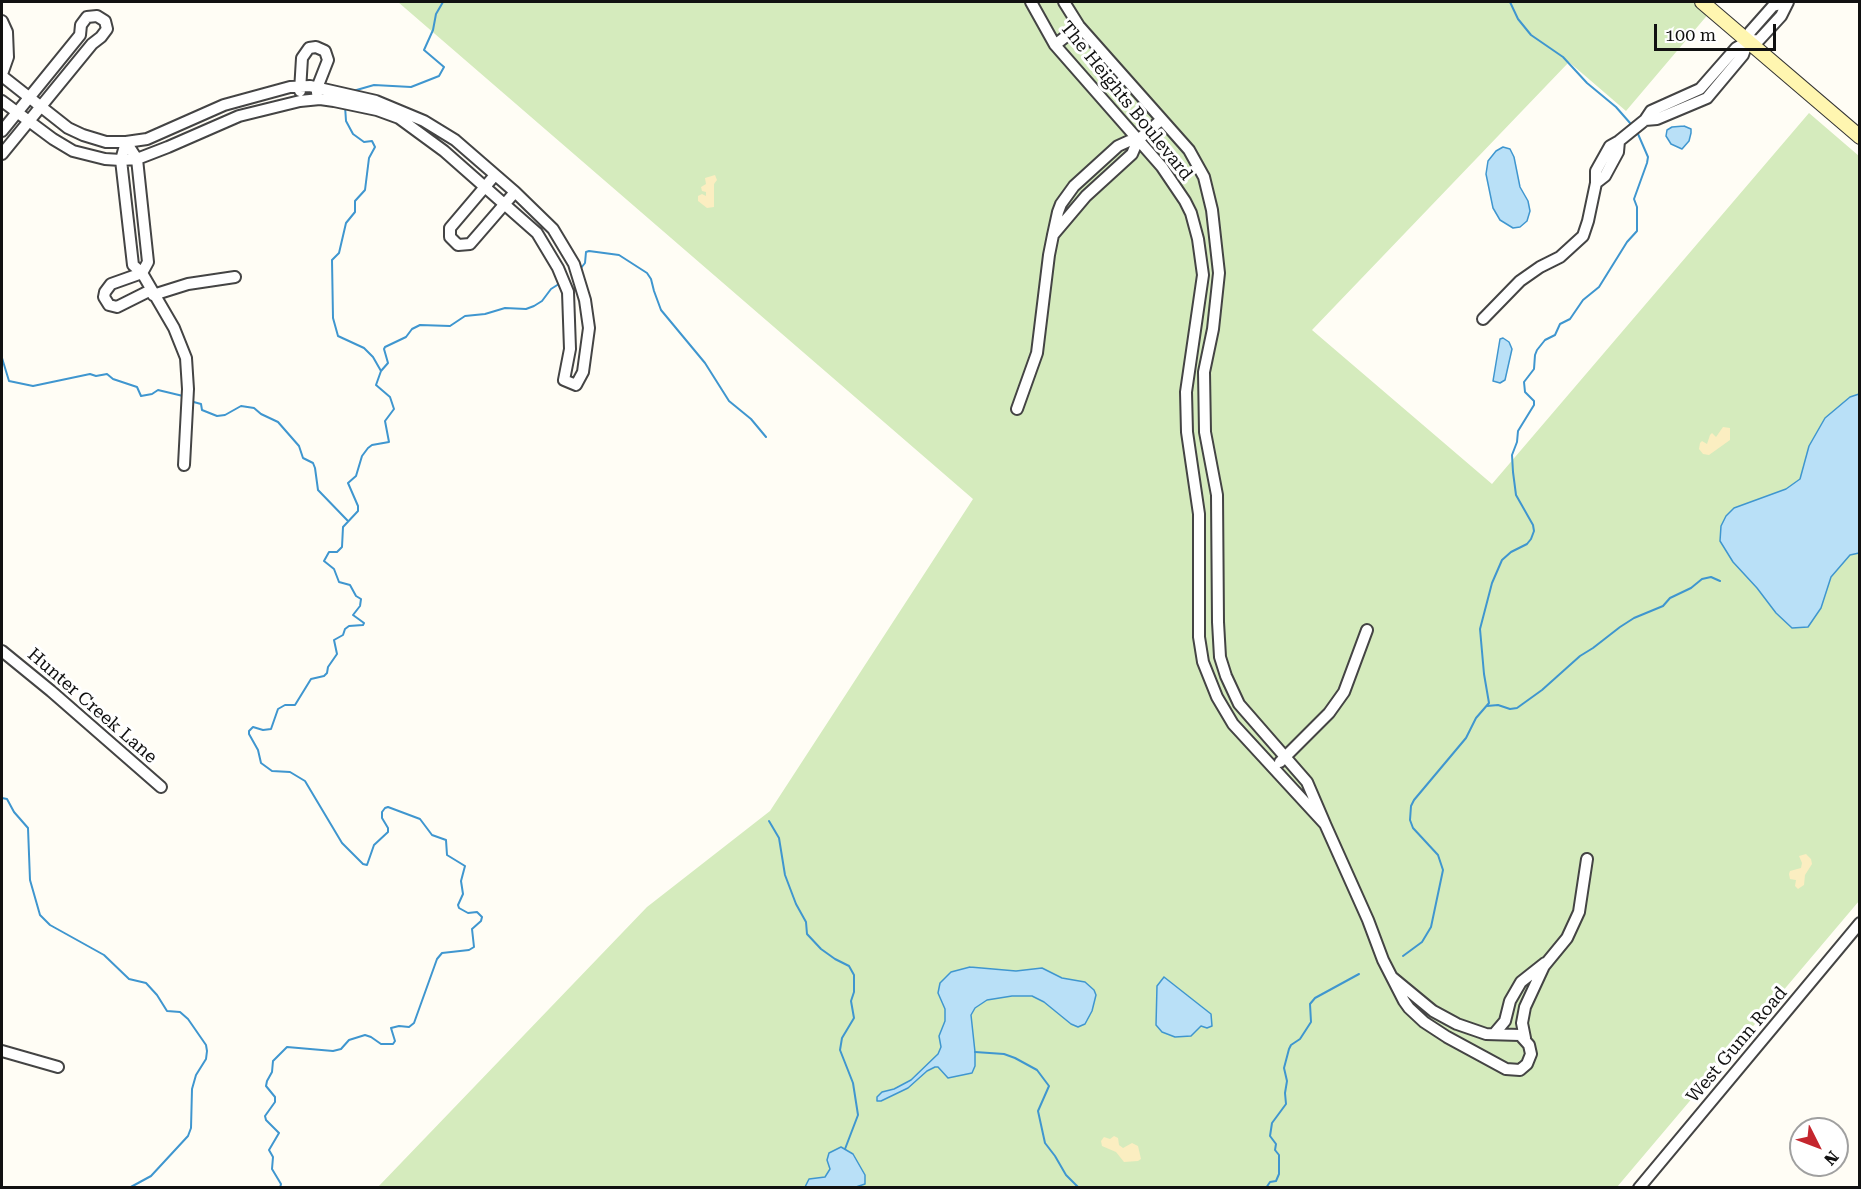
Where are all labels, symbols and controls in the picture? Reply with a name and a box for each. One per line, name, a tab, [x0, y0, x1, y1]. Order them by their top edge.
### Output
scale bar	[1657, 12, 1778, 50]
street label: The Heights Boulevard	[1055, 17, 1197, 185]
text: 100 m	[1665, 24, 1716, 45]
street label: Hunter Creek Lane	[23, 644, 161, 768]
street label: West Gunn Road	[1682, 983, 1792, 1107]
north arrow	[1789, 1117, 1849, 1177]
text: N	[1820, 1147, 1842, 1169]

